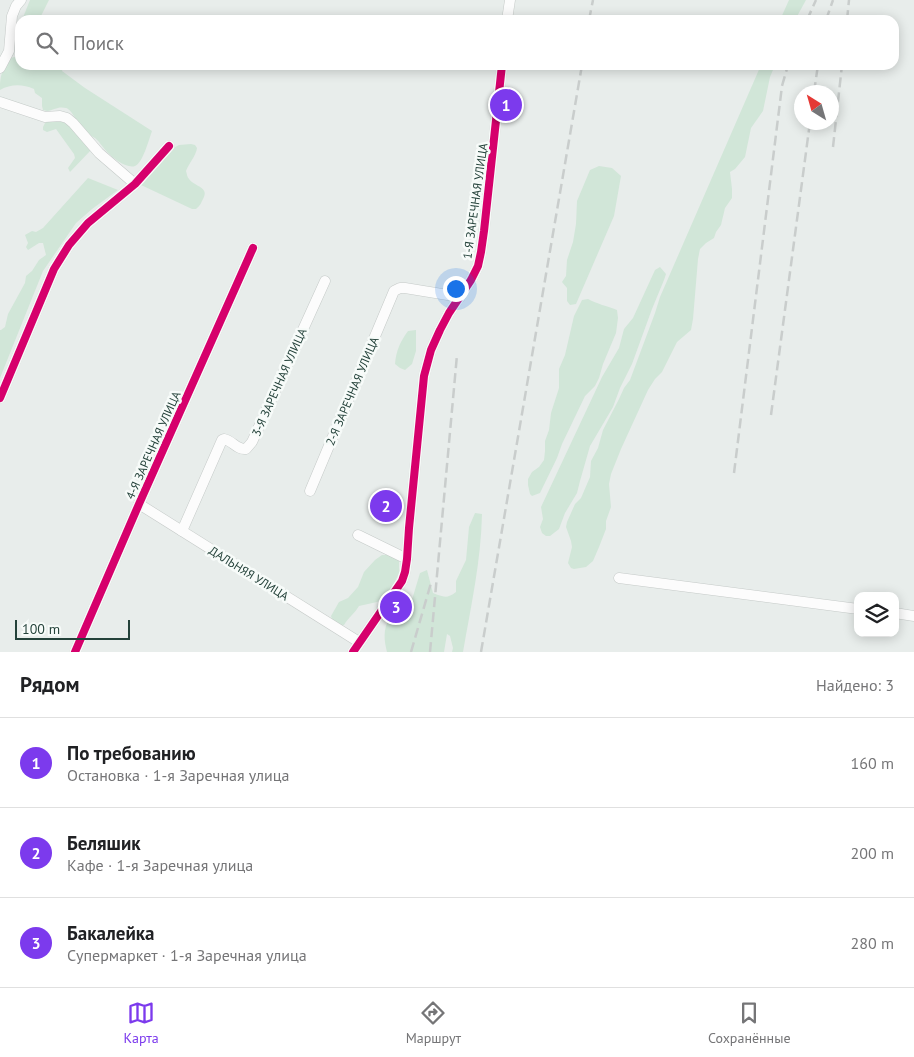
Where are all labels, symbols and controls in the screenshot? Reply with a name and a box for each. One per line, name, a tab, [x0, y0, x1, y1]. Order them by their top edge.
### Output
search box	[15, 15, 899, 70]
icon: search	[33, 29, 61, 57]
text: Поиск	[73, 31, 124, 55]
north arrow	[794, 85, 839, 130]
pin: 1	[490, 86, 522, 124]
street label: 1-Я ЗАРЕЧНАЯ УЛИЦА	[459, 142, 491, 260]
your location	[443, 276, 469, 302]
street label: 3-Я ЗАРЕЧНАЯ УЛИЦА	[248, 326, 310, 438]
street label: 2-Я ЗАРЕЧНАЯ УЛИЦА	[322, 334, 382, 448]
street label: 4-Я ЗАРЕЧНАЯ УЛИЦА	[122, 389, 184, 501]
pin: 2	[370, 487, 402, 525]
street label: ДАЛЬНЯЯ УЛИЦА	[206, 543, 292, 603]
pin: 3	[380, 588, 412, 626]
map controls	[854, 592, 899, 637]
button: layers	[854, 592, 899, 637]
scale bar	[15, 617, 130, 640]
text: 100 m	[22, 620, 60, 638]
text: Рядом	[20, 671, 79, 698]
text: Найдено: 3	[816, 675, 894, 695]
text: По требованию	[67, 741, 196, 765]
text: 1	[31, 753, 41, 773]
text: 160 m	[851, 753, 894, 773]
text: Остановка · 1-я Заречная улица	[67, 765, 290, 785]
text: Беляшик	[67, 831, 141, 855]
text: 2	[31, 843, 41, 863]
text: 200 m	[851, 843, 894, 863]
text: Кафе · 1-я Заречная улица	[67, 855, 253, 875]
text: Бакалейка	[67, 921, 154, 945]
text: 3	[31, 933, 41, 953]
text: 280 m	[851, 933, 894, 953]
text: Супермаркет · 1-я Заречная улица	[67, 945, 307, 965]
tab: Карта	[123, 999, 159, 1047]
tab: Маршрут	[406, 999, 461, 1047]
tab: Сохранённые	[708, 999, 791, 1047]

